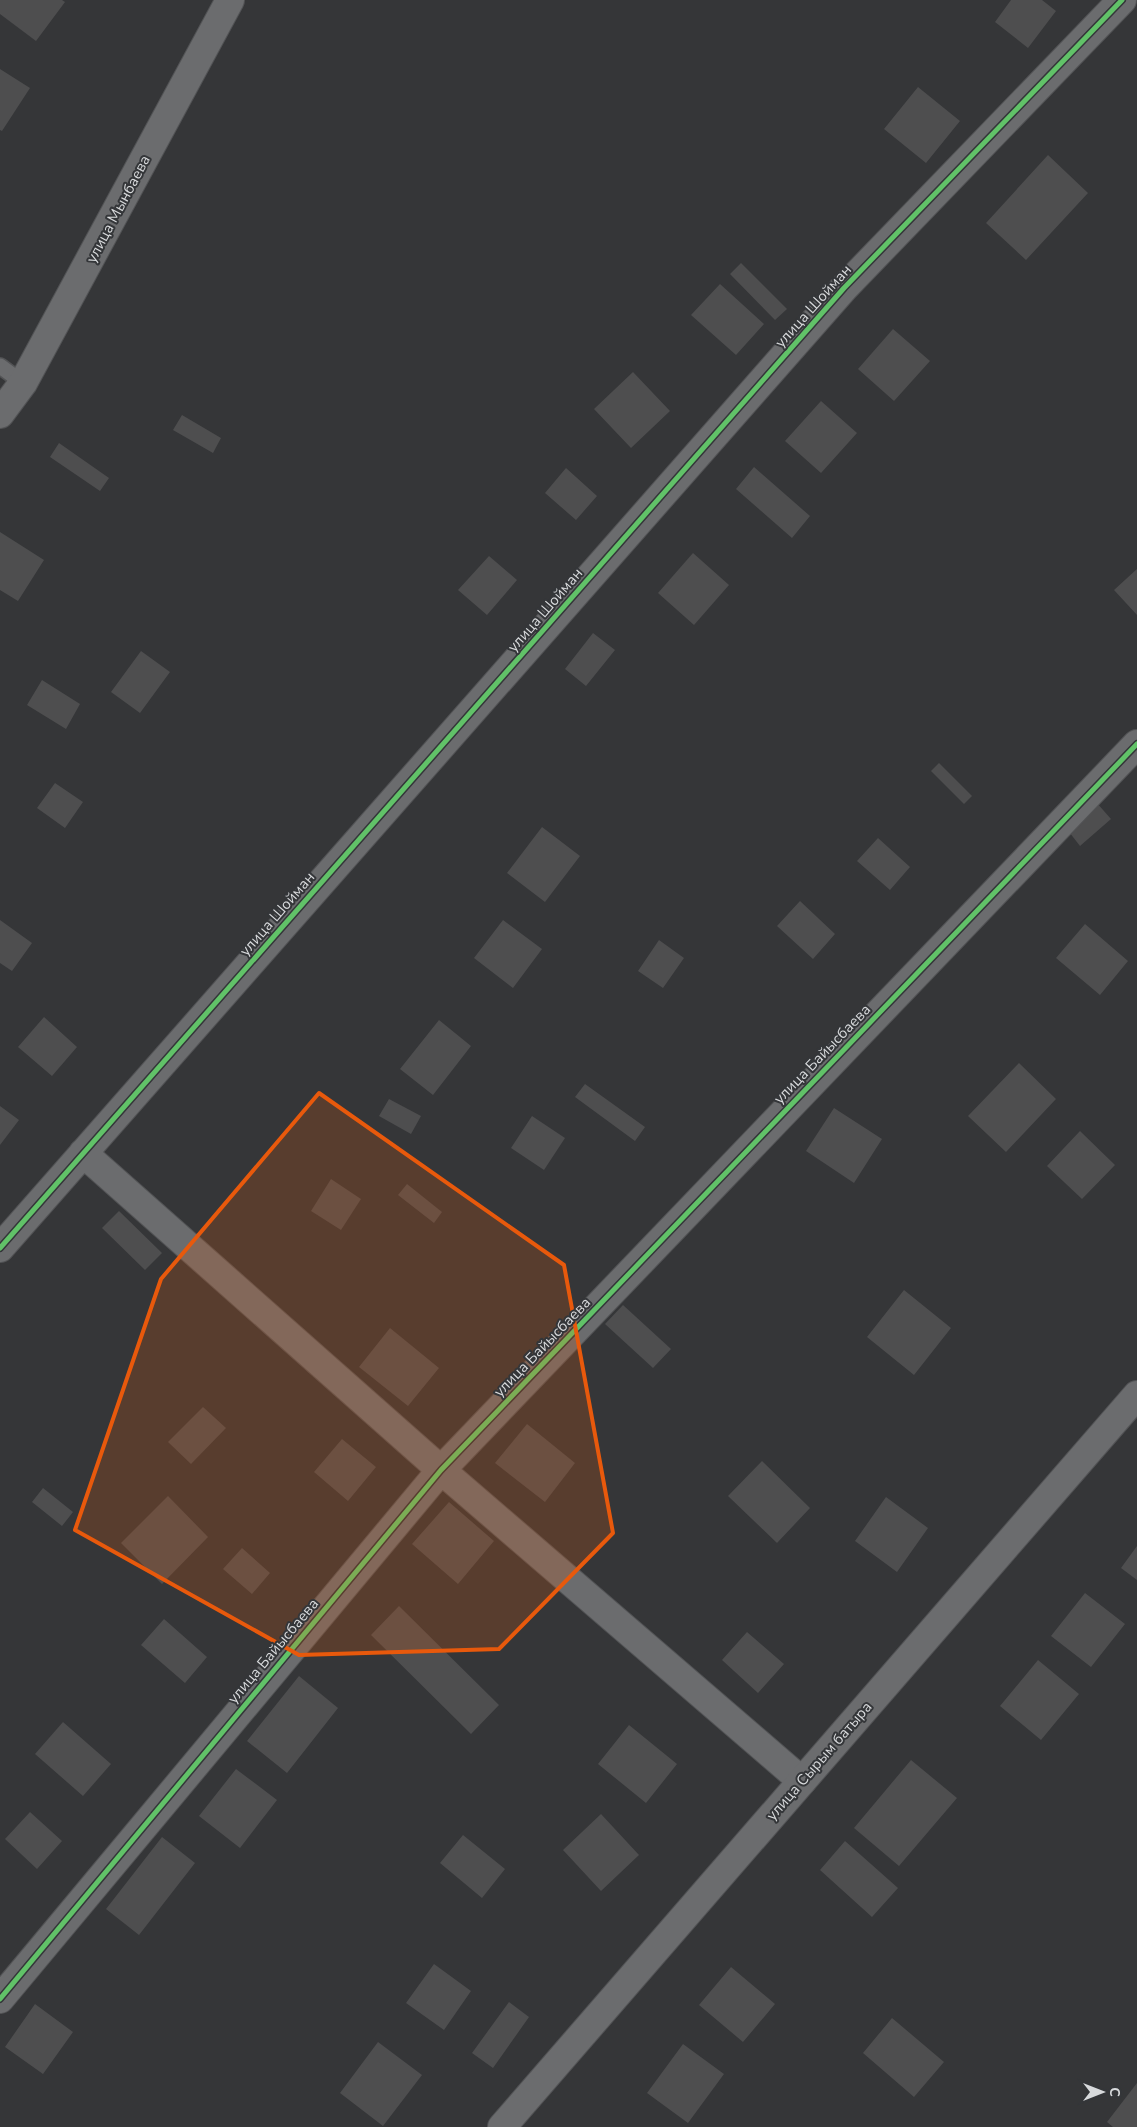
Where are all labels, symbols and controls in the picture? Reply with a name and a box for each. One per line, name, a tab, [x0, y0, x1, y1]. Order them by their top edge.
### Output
street label: улица Мынбаева	[81, 152, 155, 266]
street label: улица Шойман	[770, 260, 856, 352]
street label: улица Шойман	[503, 564, 587, 656]
street label: улица Шойман	[235, 868, 319, 960]
street label: улица Байысбаева	[769, 1000, 875, 1108]
street label: улица Байысбаева	[489, 1293, 595, 1401]
street label: улица Байысбаева	[223, 1594, 323, 1708]
street label: улица Сырым батыра	[762, 1697, 876, 1825]
north arrow	[1077, 2067, 1127, 2117]
text: С	[1105, 2087, 1124, 2097]

